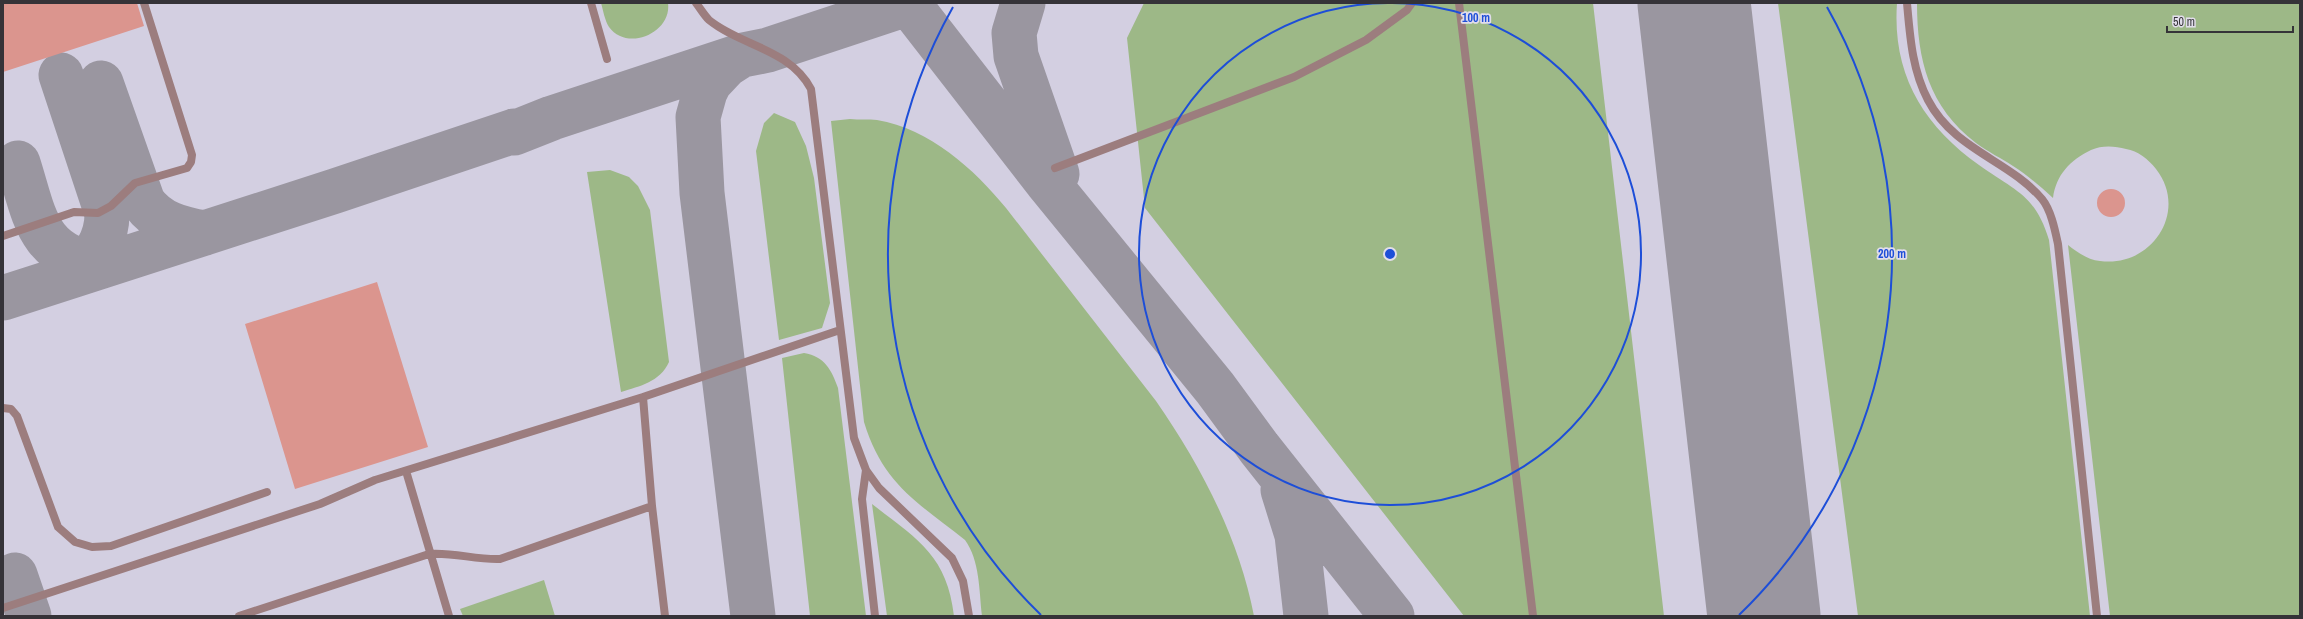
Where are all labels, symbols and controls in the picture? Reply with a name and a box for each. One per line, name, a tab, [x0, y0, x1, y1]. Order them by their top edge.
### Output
scale bar	[2167, 8, 2293, 34]
text: 100 m	[1462, 10, 1490, 26]
text: 50 m	[2173, 14, 2195, 30]
text: 200 m	[1878, 246, 1906, 262]
centre of rings	[1383, 247, 1397, 261]

